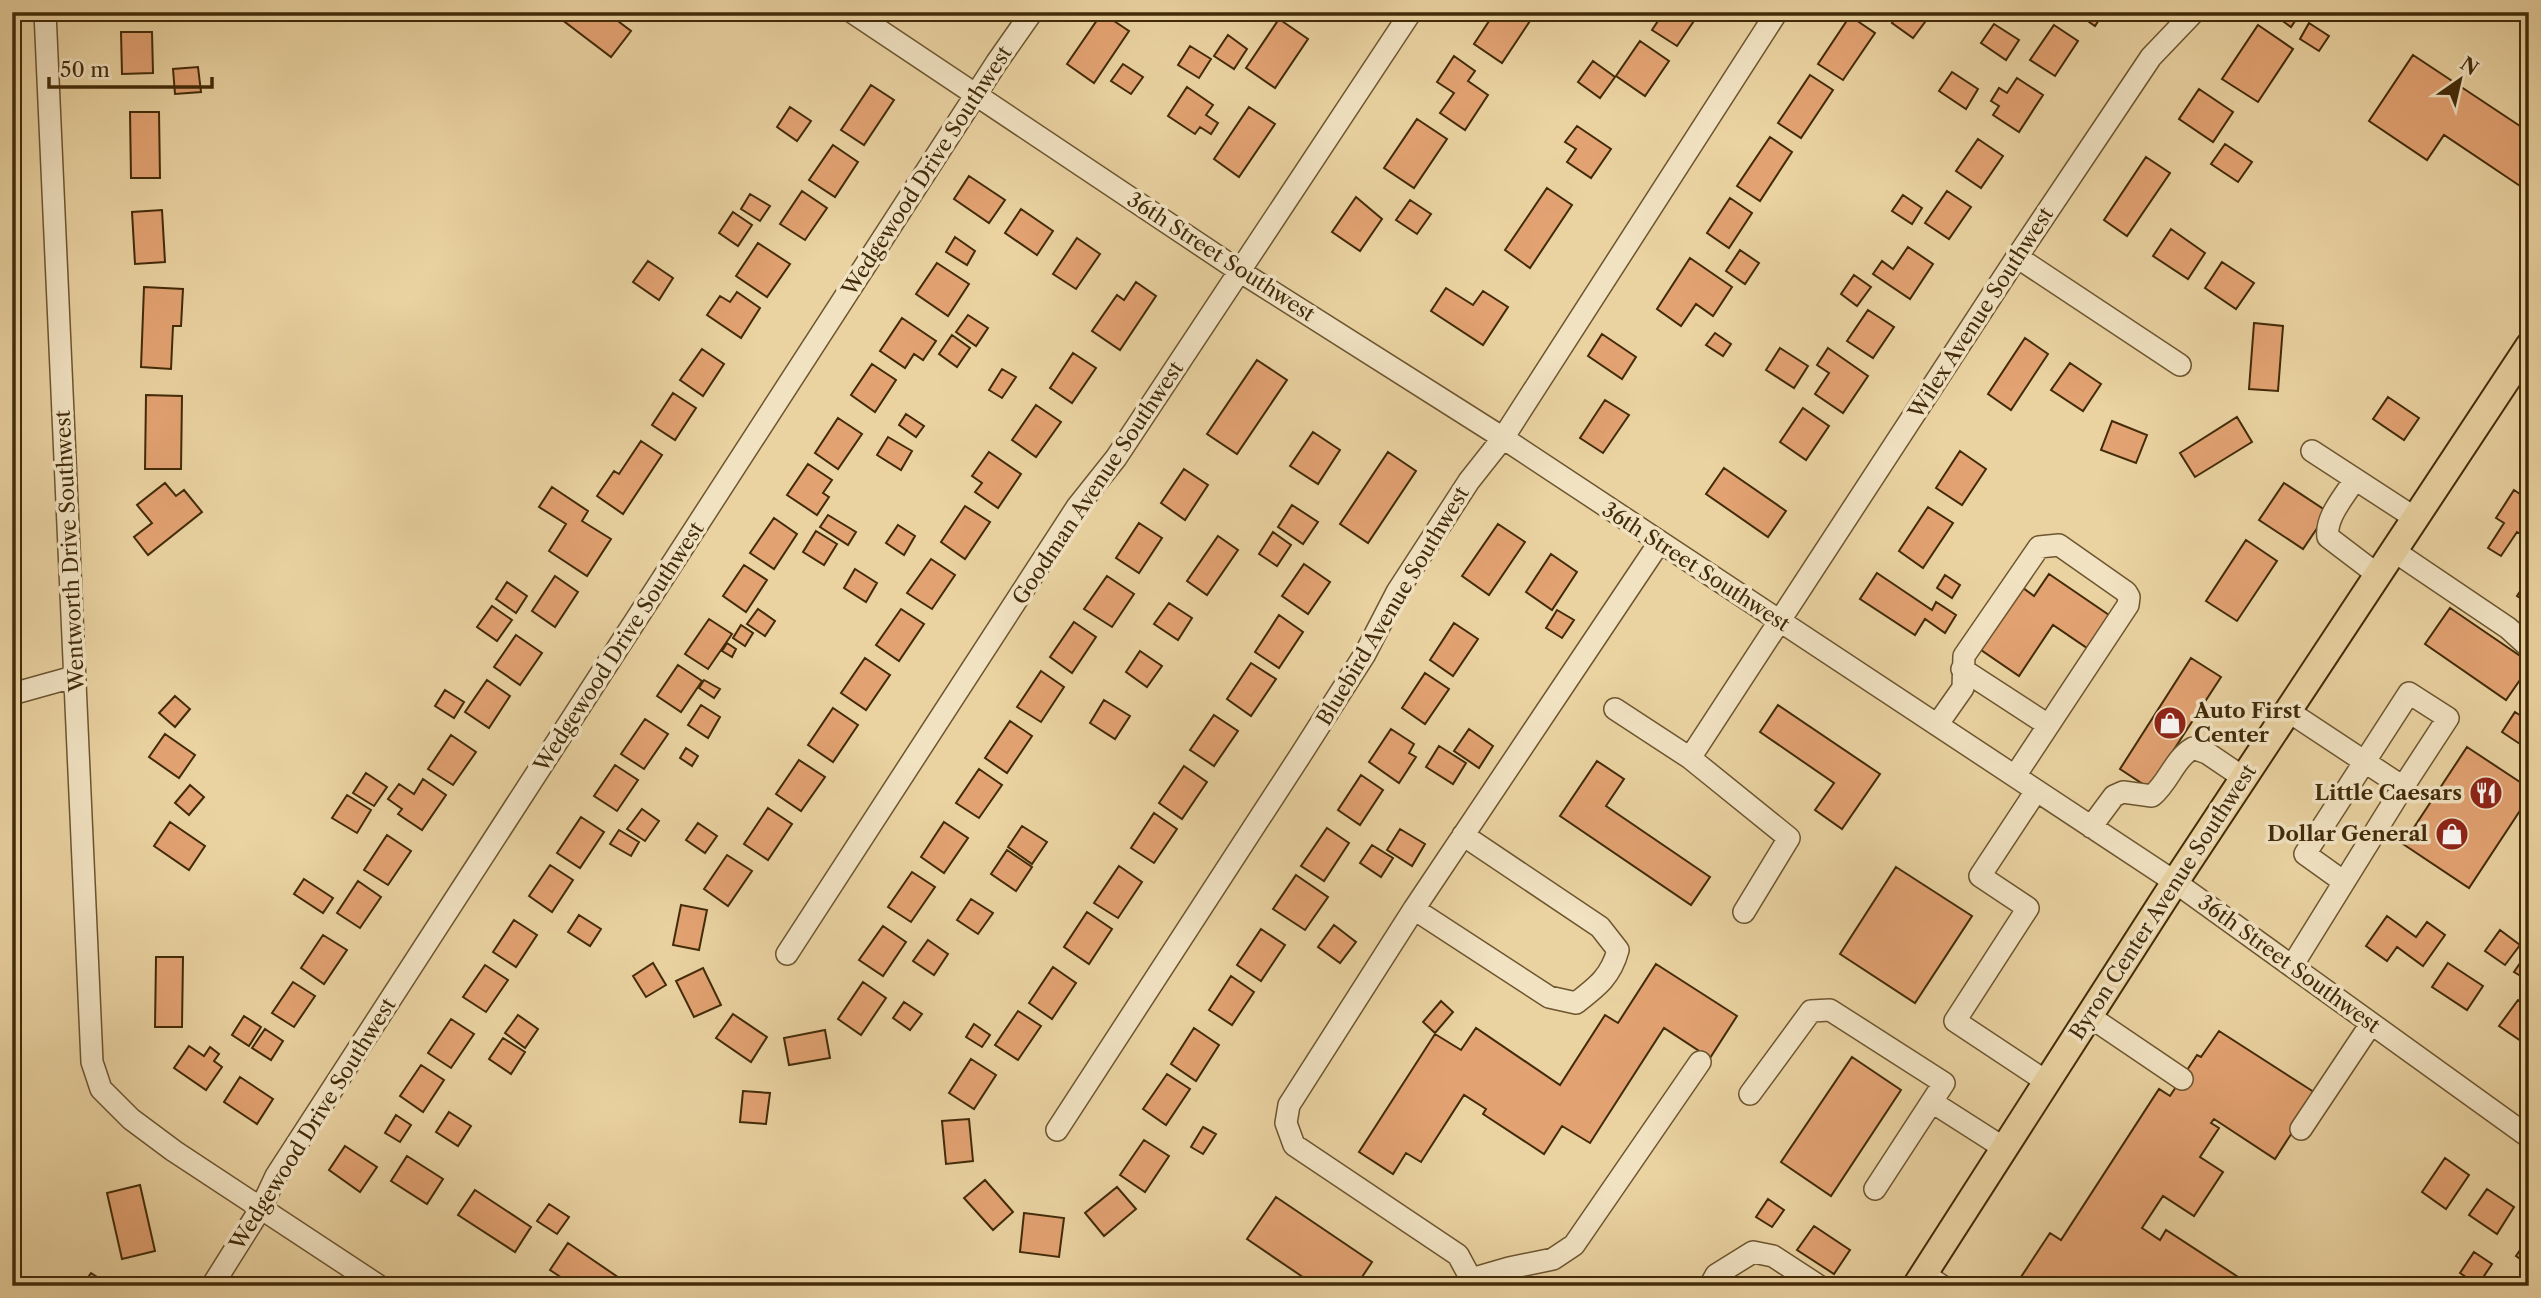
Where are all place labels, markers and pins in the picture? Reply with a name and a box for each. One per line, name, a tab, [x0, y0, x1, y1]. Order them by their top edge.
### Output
place label: Auto First Center	[2193, 698, 2301, 747]
shop icon: Auto First Center	[2151, 704, 2189, 742]
restaurant icon: Little Caesars	[2467, 774, 2505, 812]
place label: Little Caesars	[2314, 780, 2462, 805]
shop icon: Dollar General	[2433, 815, 2471, 853]
place label: Dollar General	[2267, 821, 2428, 846]

